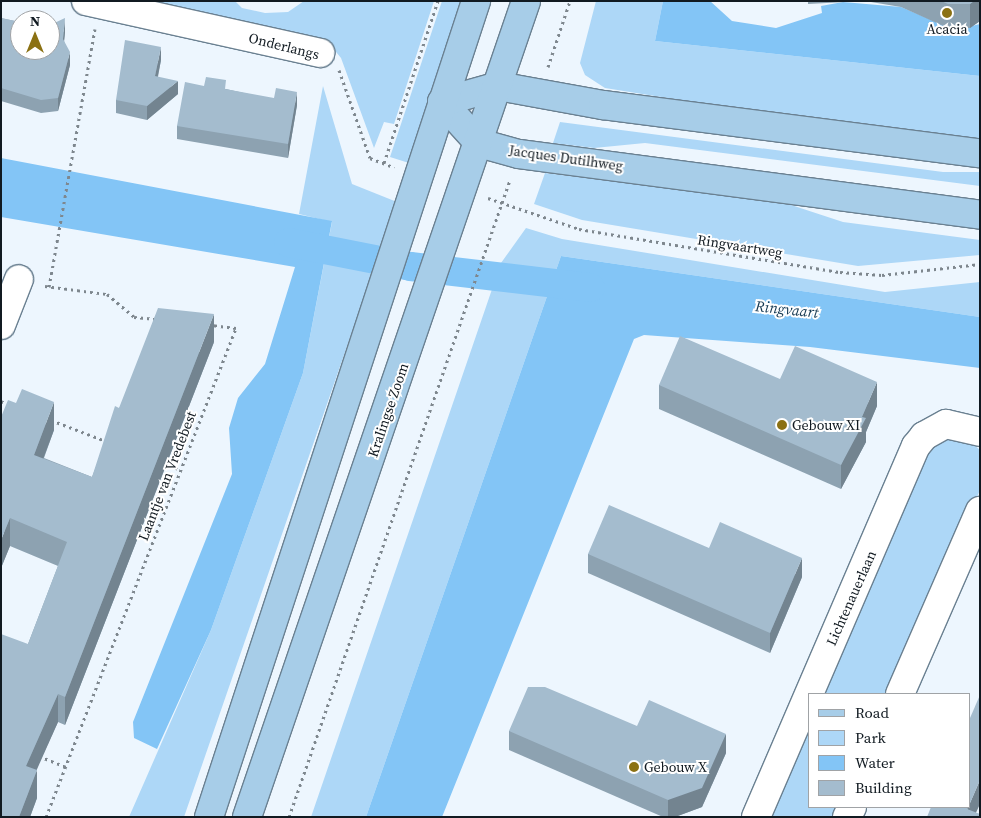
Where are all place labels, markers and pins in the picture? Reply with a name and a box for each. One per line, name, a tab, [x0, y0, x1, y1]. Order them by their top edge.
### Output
marker: Acacia	[941, 7, 953, 19]
place label: Acacia	[926, 21, 968, 37]
place label: Gebouw XI	[792, 417, 860, 433]
marker: Gebouw XI	[776, 419, 788, 431]
place label: Gebouw X	[644, 759, 707, 775]
marker: Gebouw X	[628, 761, 640, 773]

